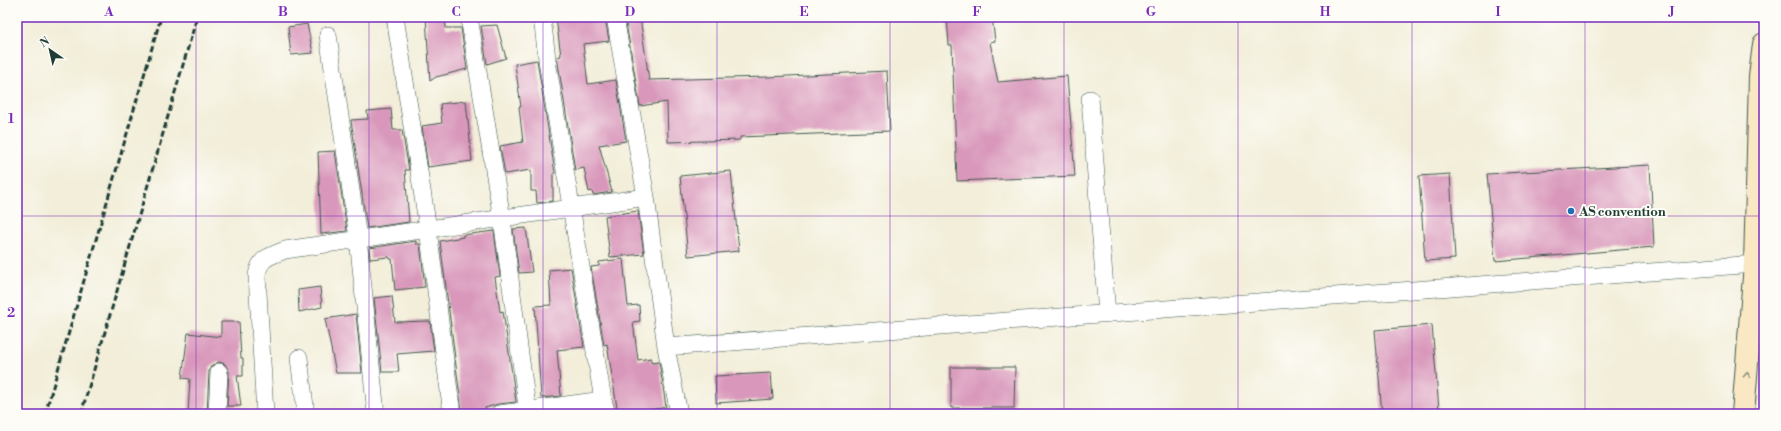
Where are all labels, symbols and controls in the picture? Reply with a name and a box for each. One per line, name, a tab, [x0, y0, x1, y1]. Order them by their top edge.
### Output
text: A	[103, 4, 114, 20]
text: B	[278, 4, 288, 20]
text: C	[451, 4, 461, 20]
text: D	[625, 4, 635, 20]
text: E	[799, 4, 809, 20]
text: F	[972, 4, 982, 20]
text: G	[1146, 4, 1157, 20]
text: H	[1320, 4, 1331, 20]
text: I	[1495, 4, 1501, 20]
text: J	[1667, 4, 1675, 20]
north arrow	[30, 30, 70, 70]
text: N	[37, 34, 53, 51]
text: 1	[8, 111, 15, 127]
place label: AS convention	[1578, 204, 1666, 220]
marker: AS convention	[1566, 206, 1576, 216]
text: 2	[7, 305, 15, 321]
one-way arrow	[1742, 372, 1751, 378]

